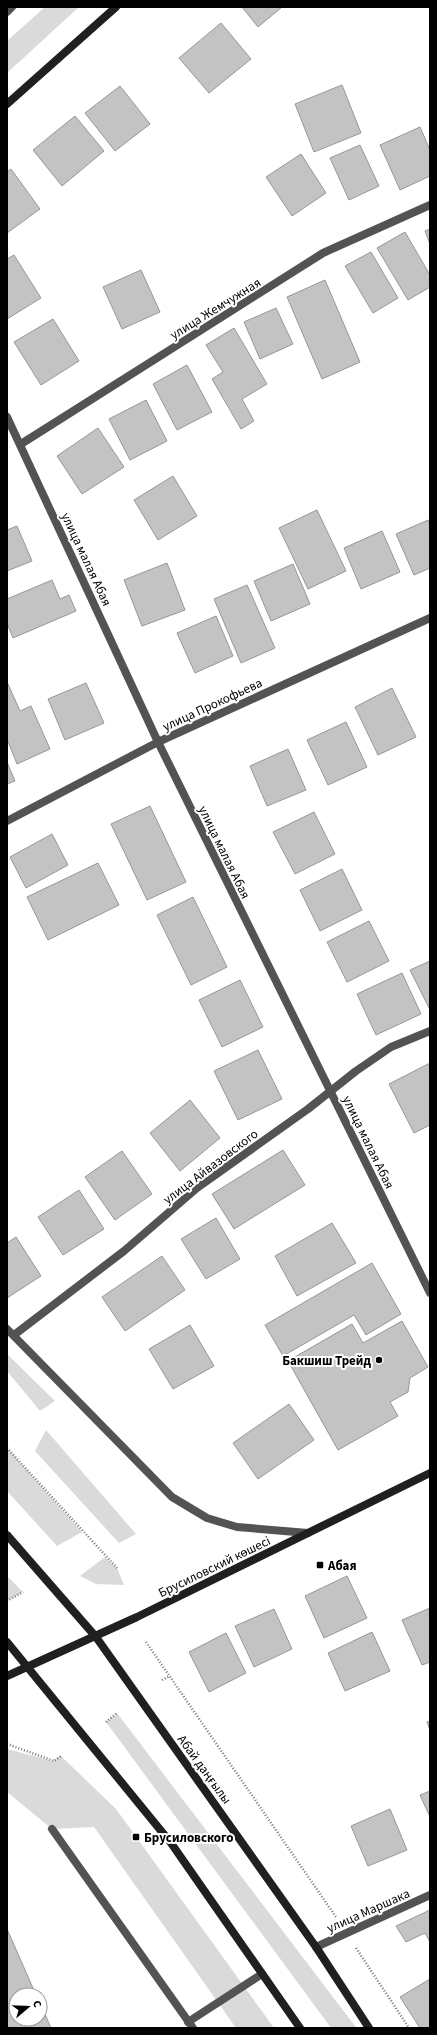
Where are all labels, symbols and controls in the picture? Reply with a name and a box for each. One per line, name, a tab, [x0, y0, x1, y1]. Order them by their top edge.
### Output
street label: улица Жемчужная	[167, 274, 264, 344]
street label: улица малая Абая	[56, 510, 116, 609]
street label: улица Прокофьева	[160, 674, 265, 736]
street label: улица малая Абая	[194, 803, 254, 902]
street label: улица малая Абая	[338, 1093, 398, 1192]
street label: улица Айвазовского	[159, 1125, 262, 1209]
place label: Бакшиш Трейд	[282, 1352, 371, 1370]
marker: Бакшиш Трейд	[374, 1355, 384, 1365]
street label: Брусиловский көшесі	[155, 1532, 274, 1602]
place label: Абая	[327, 1557, 357, 1575]
marker: Абая	[315, 1560, 325, 1570]
street label: Абай даңғылы	[173, 1731, 235, 1808]
place label: Брусиловского	[144, 1829, 233, 1847]
marker: Брусиловского	[131, 1832, 141, 1842]
street label: улица Маршака	[324, 1885, 413, 1937]
north arrow	[8, 1987, 48, 2027]
text: С	[29, 1998, 45, 2010]

